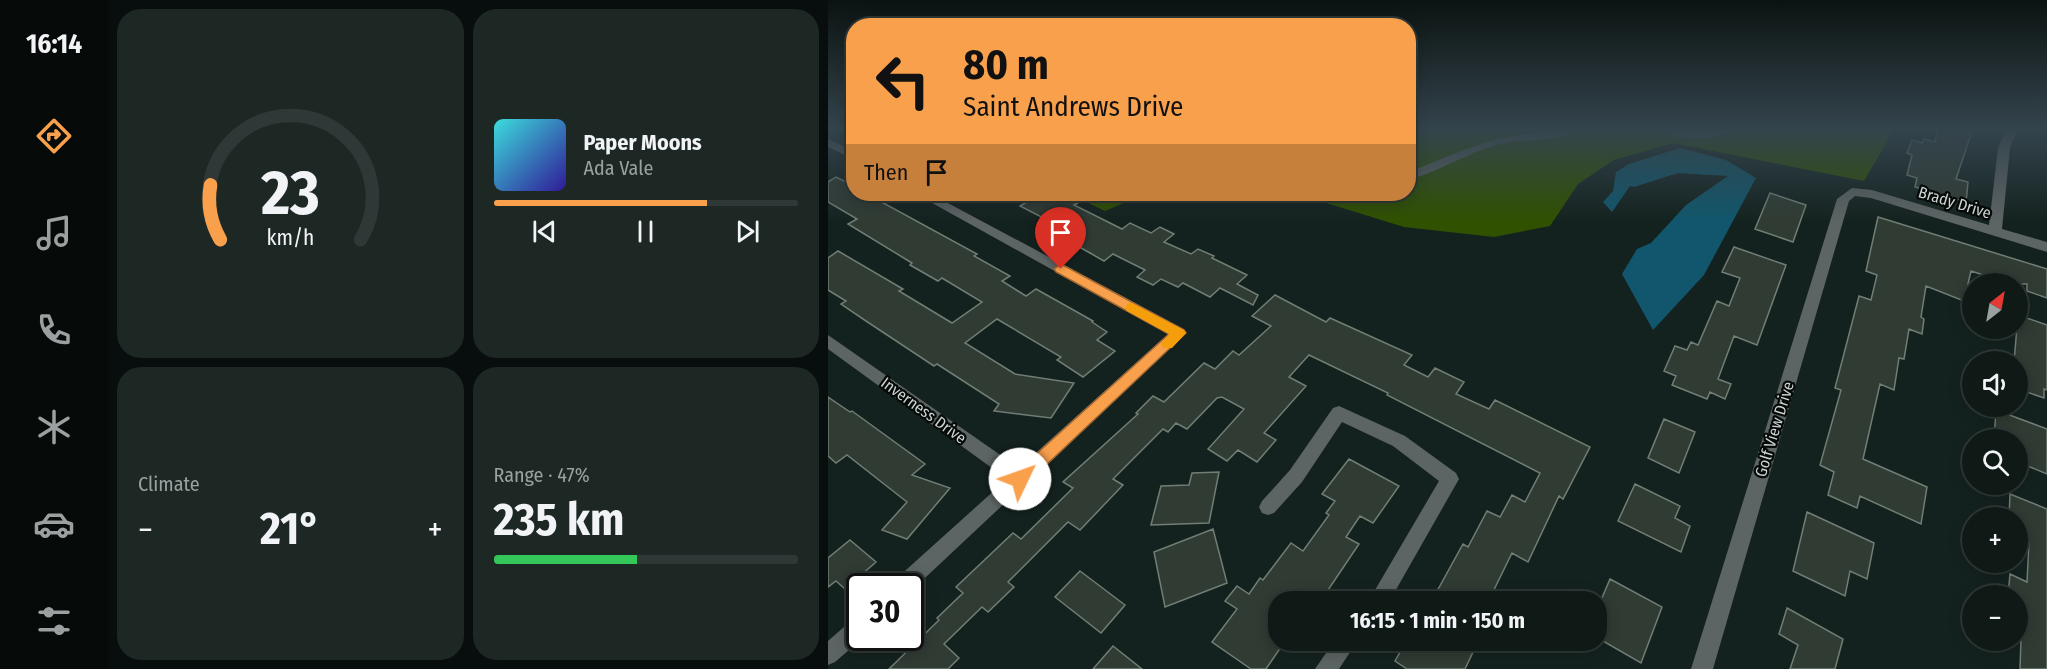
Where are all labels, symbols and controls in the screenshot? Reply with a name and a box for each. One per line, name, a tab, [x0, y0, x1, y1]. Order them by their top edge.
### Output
text: 16:14	[26, 28, 82, 60]
text: 80 m	[963, 40, 1049, 90]
icon: left	[864, 42, 942, 120]
text: Saint Andrews Drive	[963, 91, 1183, 123]
icon: directions	[33, 115, 75, 157]
text: Paper Moons	[584, 129, 702, 156]
text: Ada Vale	[584, 156, 653, 180]
icon: arrive	[920, 156, 953, 189]
text: 23	[260, 157, 319, 232]
text: Then	[864, 159, 908, 186]
street label: Brady Drive	[1916, 182, 1994, 223]
pin	[1035, 207, 1086, 269]
icon: music	[33, 212, 75, 254]
icon: previous	[528, 215, 561, 248]
icon: pause	[629, 215, 662, 248]
icon: next	[731, 215, 764, 248]
icon: arrive	[1044, 216, 1077, 249]
text: km/h	[266, 226, 314, 252]
north arrow	[1962, 273, 2028, 339]
map controls	[1962, 273, 2028, 651]
icon: phone	[33, 309, 75, 351]
button: sound	[1962, 351, 2028, 417]
street label: Inverness Drive	[877, 373, 970, 448]
street label: Golf View Drive	[1751, 379, 1798, 479]
icon: climate	[33, 406, 75, 448]
button: search	[1962, 429, 2028, 495]
position arrow	[988, 447, 1052, 511]
text: Range · 47%	[494, 463, 590, 487]
text: Climate	[138, 472, 200, 496]
text: 235 km	[494, 493, 624, 547]
text: 21°	[260, 502, 320, 556]
icon: car	[33, 503, 75, 545]
button: +	[1962, 507, 2028, 573]
text: −	[138, 510, 153, 550]
text: +	[427, 510, 443, 550]
speed limit sign: 30	[846, 573, 924, 651]
button: −	[1962, 585, 2028, 651]
icon: filters	[33, 600, 75, 642]
text: 16:15 · 1 min · 150 m	[1350, 607, 1525, 634]

